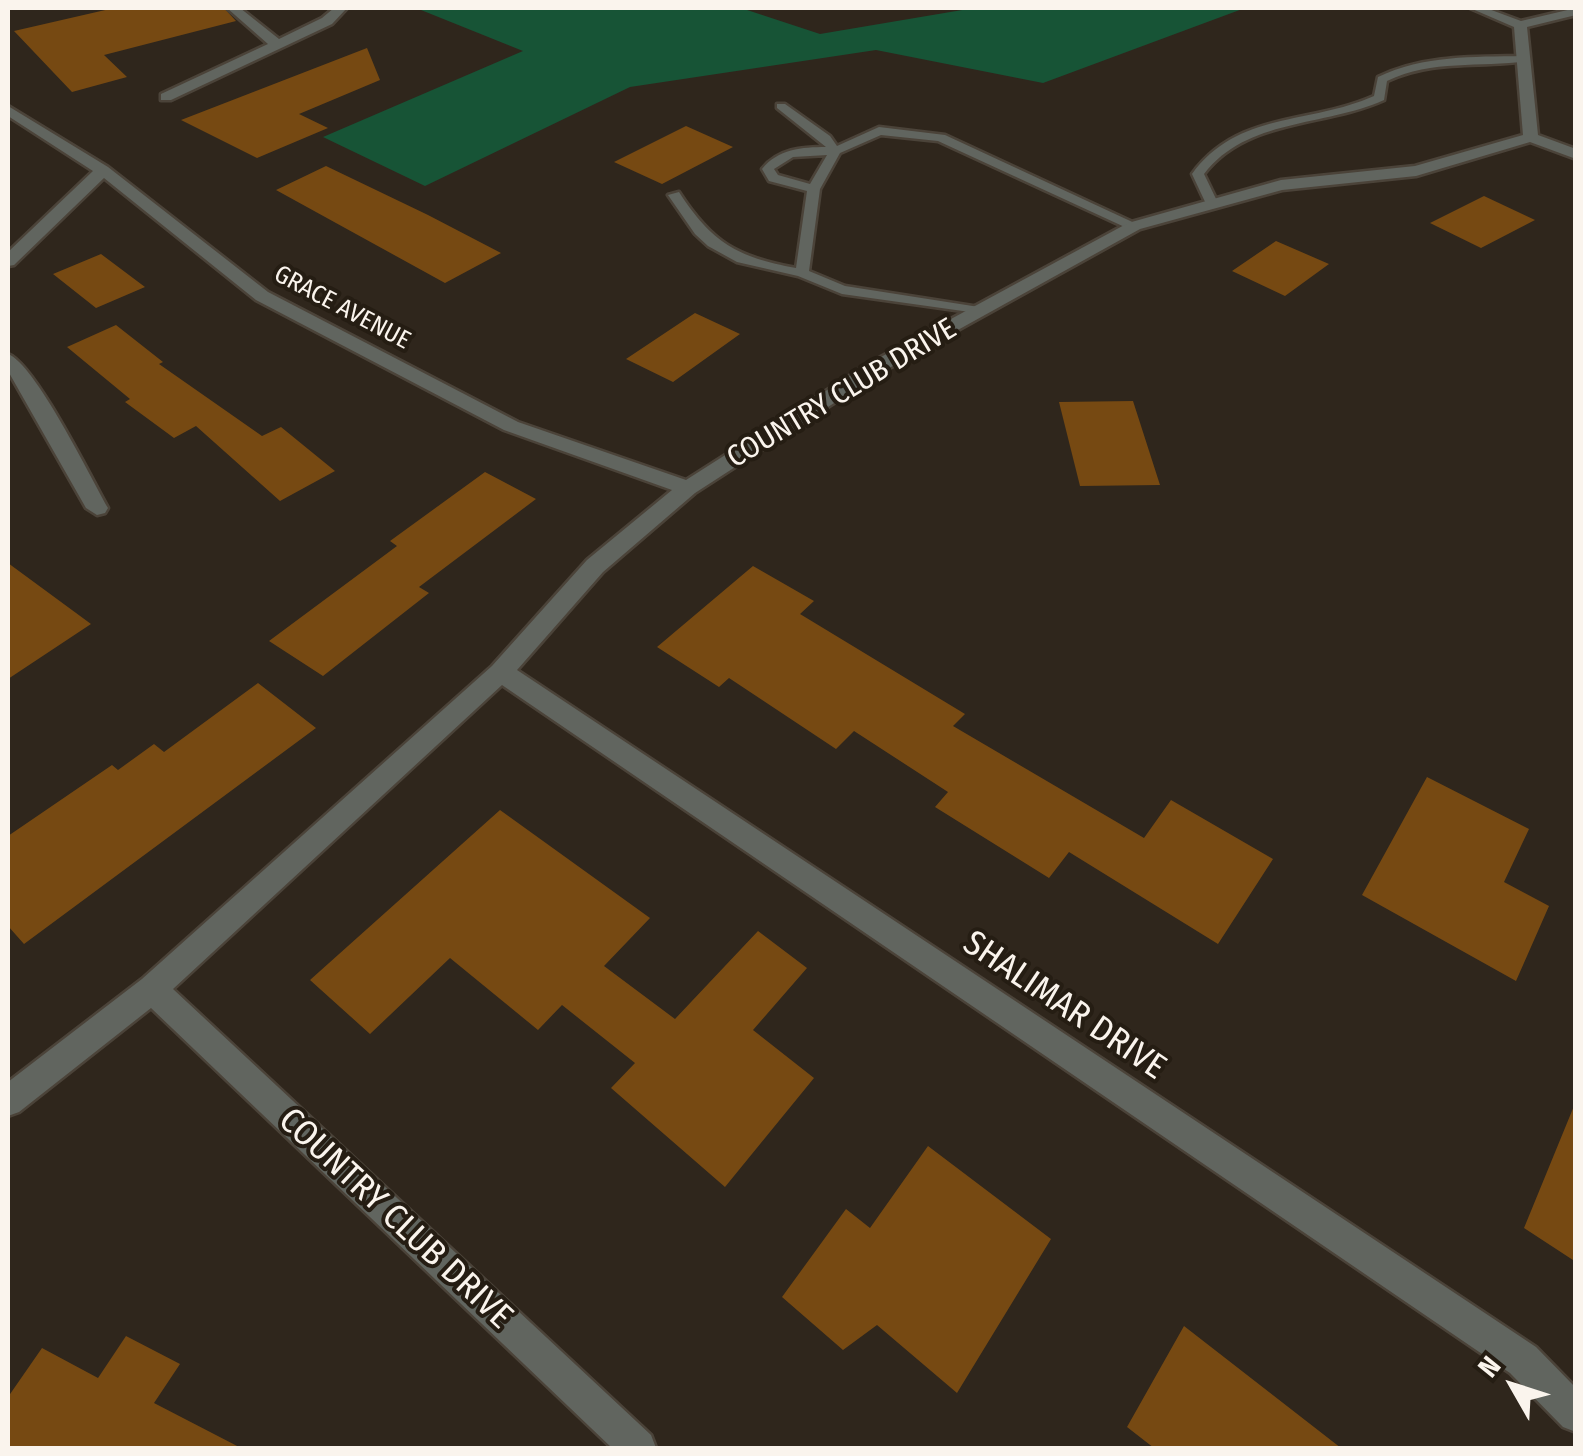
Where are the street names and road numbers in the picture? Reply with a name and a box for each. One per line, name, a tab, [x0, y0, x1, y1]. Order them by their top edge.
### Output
street label: GRACE AVENUE	[269, 260, 415, 356]
street label: COUNTRY CLUB DRIVE	[721, 311, 963, 477]
street label: SHALIMAR DRIVE	[955, 923, 1173, 1089]
street label: COUNTRY CLUB DRIVE	[269, 1100, 521, 1338]

